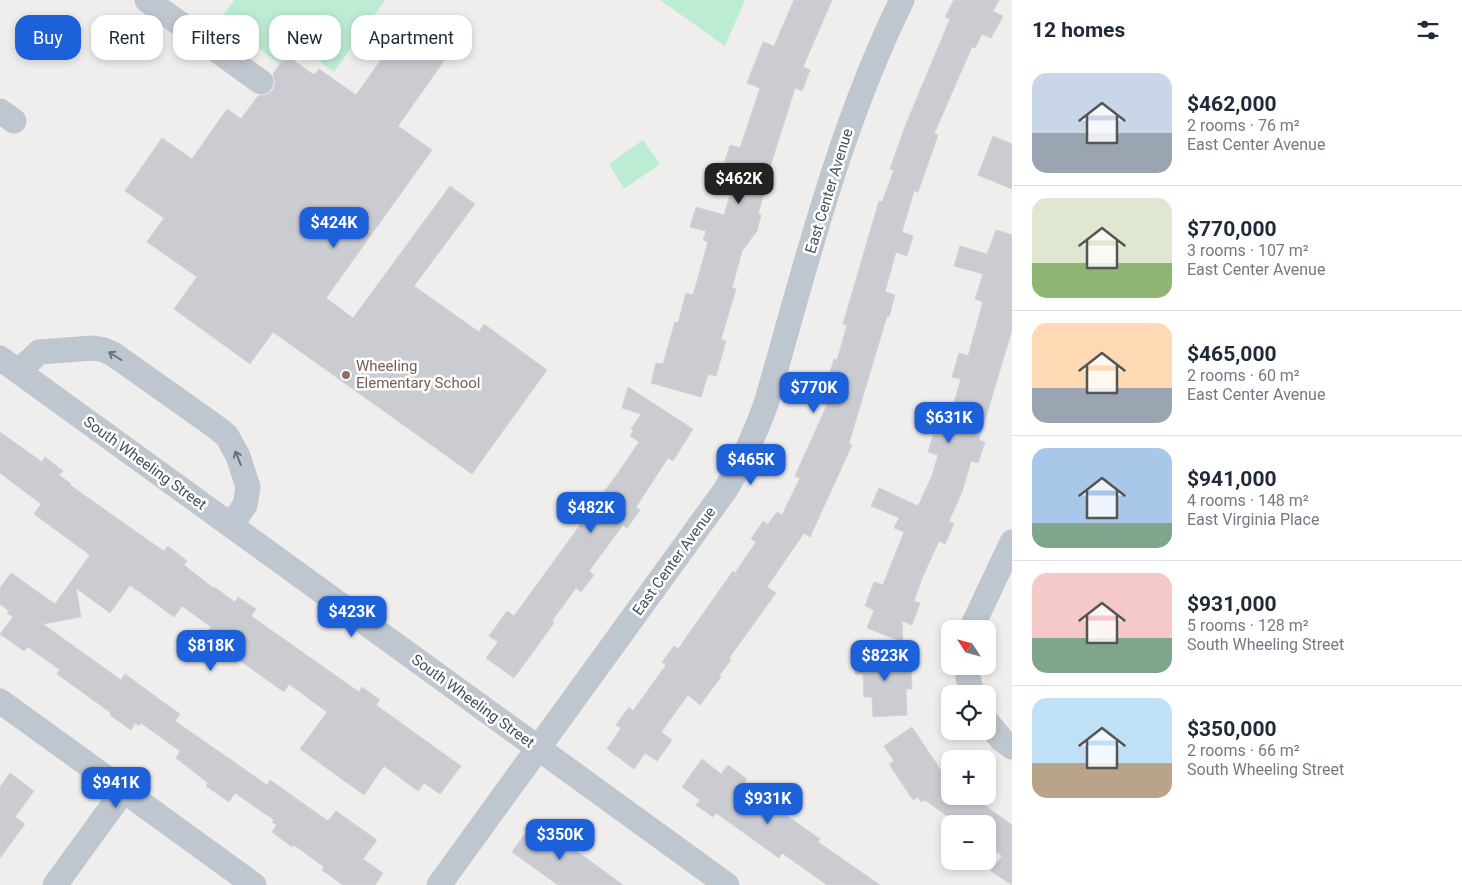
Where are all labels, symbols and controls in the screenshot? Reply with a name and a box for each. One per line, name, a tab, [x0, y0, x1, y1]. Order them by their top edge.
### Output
chip: Buy	[15, 15, 81, 60]
chip: Rent	[91, 15, 163, 60]
chip: Filters	[173, 15, 259, 60]
chip: New	[269, 15, 341, 60]
chip: Apartment	[351, 15, 472, 60]
icon: filters	[1414, 16, 1442, 44]
text: 12 homes	[1032, 18, 1125, 42]
text: $462,000	[1187, 92, 1277, 116]
icon: home	[1072, 93, 1132, 153]
text: 2 rooms · 76 m²	[1187, 116, 1300, 135]
street label: East Center Avenue	[801, 126, 857, 256]
text: East Center Avenue	[1187, 135, 1325, 154]
pin: $462K	[704, 162, 774, 205]
text: $462K	[716, 169, 762, 188]
pin: $424K	[299, 206, 369, 249]
text: $424K	[311, 213, 357, 232]
text: $770,000	[1187, 217, 1277, 241]
icon: home	[1072, 218, 1132, 278]
text: 3 rooms · 107 m²	[1187, 241, 1309, 260]
text: East Center Avenue	[1187, 260, 1325, 279]
text: $465,000	[1187, 342, 1277, 366]
icon: home	[1072, 343, 1132, 403]
one-way arrow	[109, 350, 123, 360]
place label: Wheeling Elementary School	[356, 357, 480, 392]
text: 2 rooms · 60 m²	[1187, 366, 1300, 385]
marker: Wheeling Elementary School	[340, 369, 352, 381]
pin: $770K	[779, 372, 849, 414]
text: $770K	[791, 378, 837, 397]
text: East Center Avenue	[1187, 385, 1325, 404]
pin: $631K	[914, 402, 984, 444]
text: $631K	[926, 408, 972, 427]
street label: South Wheeling Street	[80, 412, 210, 514]
pin: $465K	[716, 444, 786, 486]
text: $465K	[728, 450, 774, 469]
one-way arrow	[233, 451, 242, 466]
text: $941,000	[1187, 467, 1277, 491]
icon: home	[1072, 468, 1132, 528]
text: 4 rooms · 148 m²	[1187, 491, 1309, 510]
pin: $482K	[556, 492, 626, 534]
text: $482K	[568, 498, 614, 517]
street label: East Center Avenue	[629, 503, 719, 619]
text: East Virginia Place	[1187, 510, 1319, 529]
text: $931,000	[1187, 592, 1277, 616]
icon: home	[1072, 593, 1132, 653]
pin: $423K	[317, 596, 387, 638]
text: $423K	[329, 602, 375, 621]
text: 5 rooms · 128 m²	[1187, 616, 1309, 635]
north arrow	[941, 620, 996, 675]
map controls	[941, 620, 996, 870]
pin: $818K	[176, 630, 246, 672]
text: South Wheeling Street	[1187, 635, 1344, 654]
text: $818K	[188, 636, 234, 655]
pin: $823K	[850, 640, 920, 682]
text: $823K	[862, 646, 908, 665]
street label: South Wheeling Street	[408, 650, 538, 752]
button: locate	[941, 685, 996, 740]
text: $350,000	[1187, 717, 1277, 741]
icon: home	[1072, 718, 1132, 778]
text: 2 rooms · 66 m²	[1187, 741, 1300, 760]
button: +	[941, 750, 996, 805]
text: South Wheeling Street	[1187, 760, 1344, 779]
pin: $941K	[81, 766, 151, 809]
text: $941K	[93, 773, 139, 792]
pin: $931K	[733, 782, 803, 825]
text: $931K	[745, 789, 791, 808]
button: −	[941, 815, 996, 870]
pin: $350K	[525, 818, 595, 861]
text: $350K	[537, 825, 583, 844]

